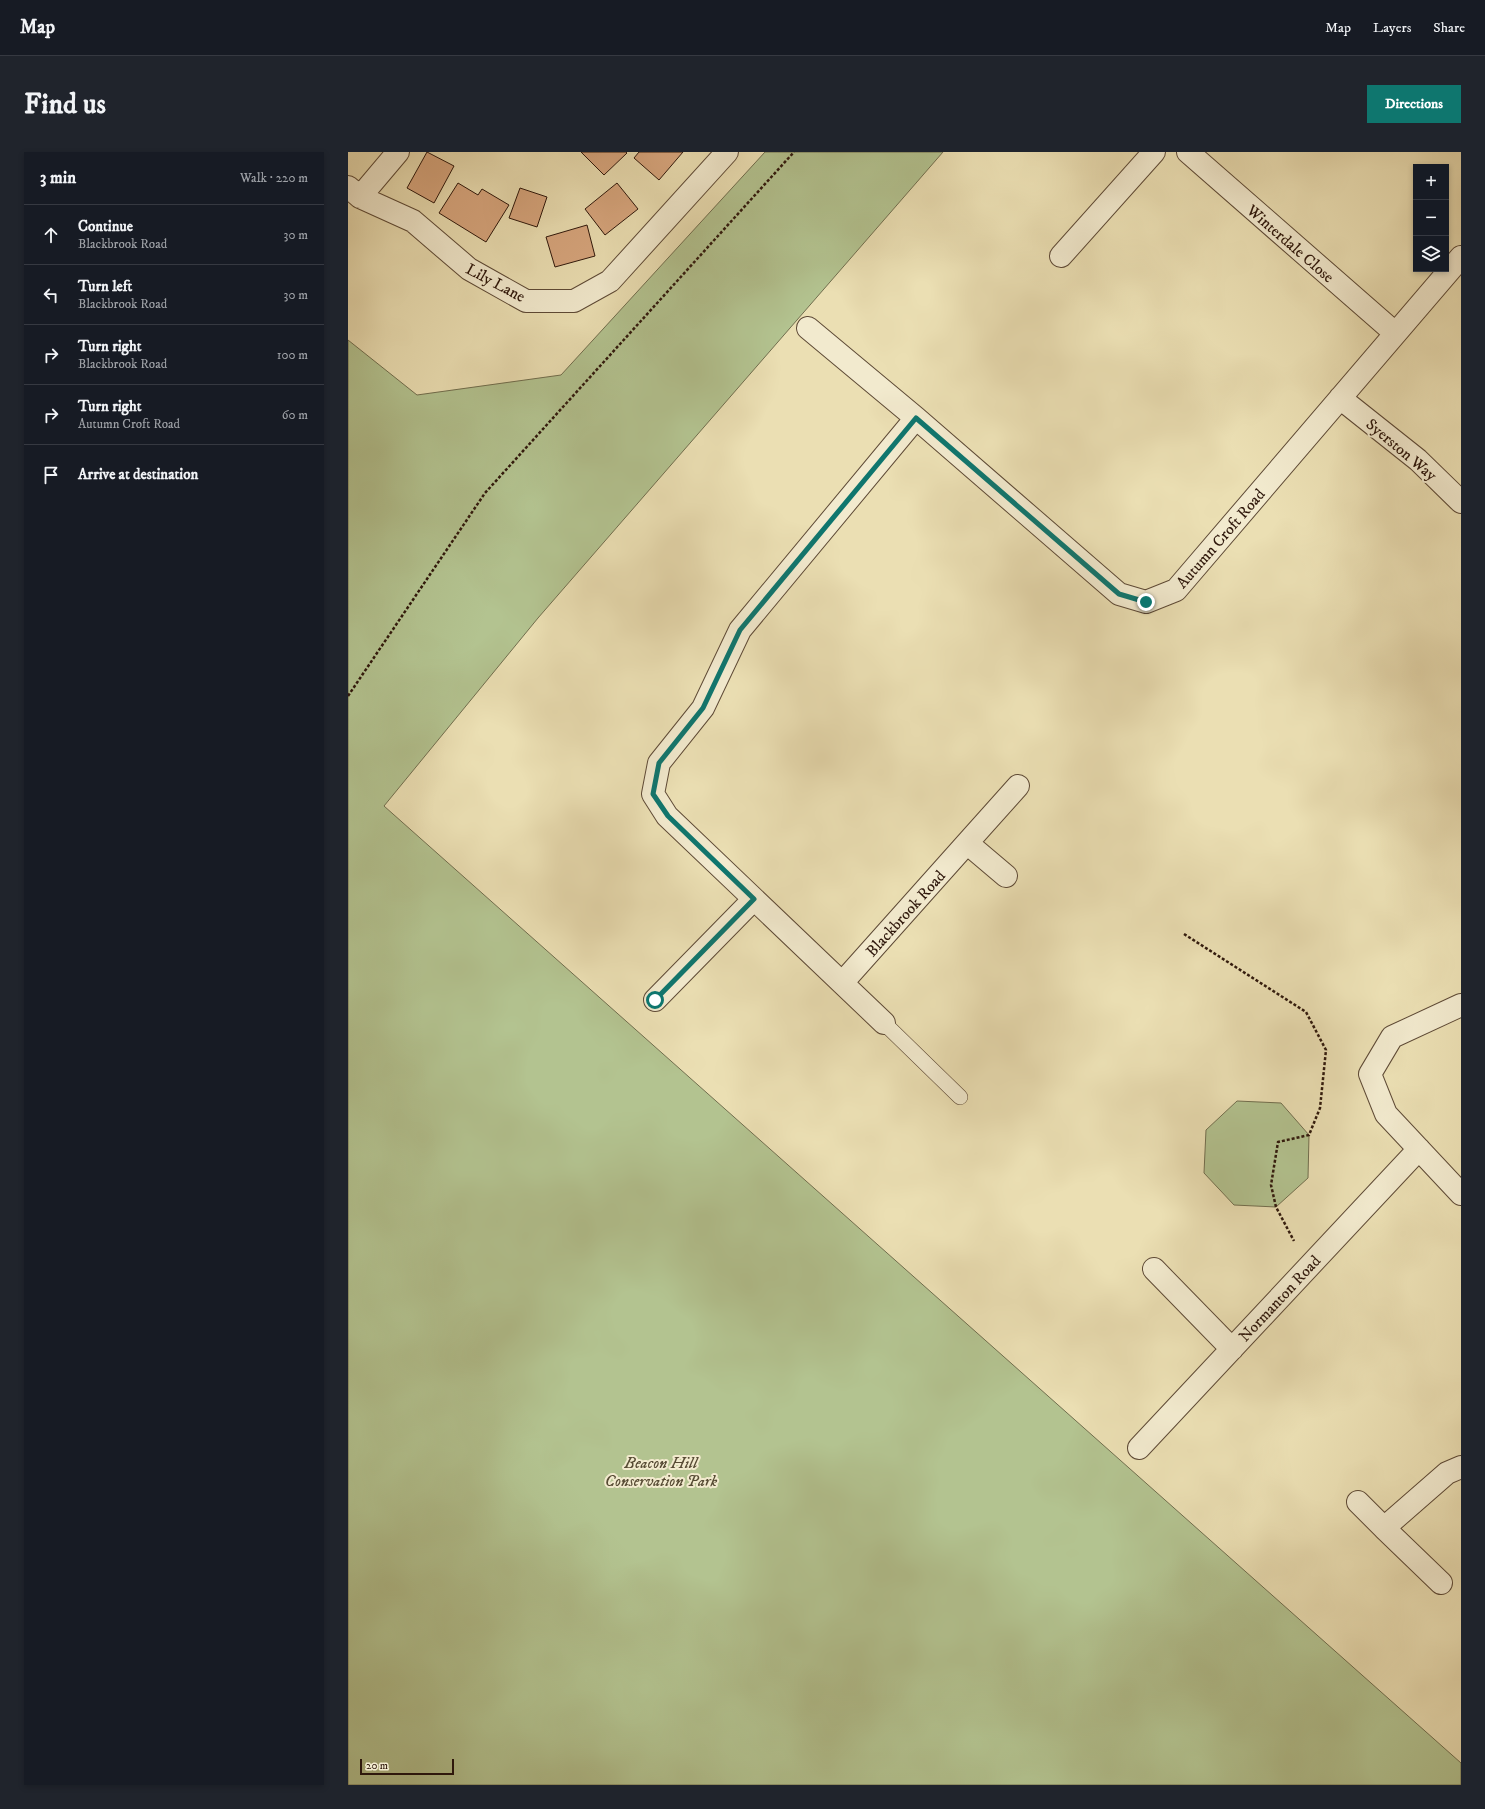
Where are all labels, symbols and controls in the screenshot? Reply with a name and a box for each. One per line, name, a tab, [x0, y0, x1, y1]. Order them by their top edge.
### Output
text: Map	[20, 16, 55, 39]
text: Map	[1325, 19, 1351, 37]
text: Layers	[1373, 19, 1411, 37]
text: Share	[1433, 19, 1465, 37]
button: Directions	[1367, 85, 1461, 123]
text: Find us	[24, 87, 106, 122]
map controls	[1413, 164, 1449, 272]
button: +	[1413, 164, 1449, 200]
text: 3 min	[40, 167, 76, 189]
text: Walk · 220 m	[240, 170, 308, 186]
street label: Winterdale Close	[1242, 200, 1338, 287]
button: −	[1413, 200, 1449, 236]
text: Continue	[78, 217, 133, 236]
icon: ahead	[40, 224, 62, 246]
text: 30 m	[284, 227, 308, 243]
text: Blackbrook Road	[78, 236, 167, 252]
button: layers	[1413, 236, 1449, 272]
street label: Lily Lane	[462, 259, 529, 307]
text: Turn left	[78, 277, 132, 296]
icon: left	[40, 284, 62, 306]
text: 30 m	[284, 287, 308, 303]
text: Blackbrook Road	[78, 296, 167, 312]
text: Turn right	[78, 337, 141, 356]
icon: right	[40, 344, 62, 366]
text: 100 m	[277, 347, 308, 363]
text: Blackbrook Road	[78, 356, 167, 372]
text: Turn right	[78, 397, 141, 416]
icon: right	[40, 404, 62, 426]
text: 60 m	[282, 407, 308, 423]
street label: Syerston Way	[1362, 414, 1441, 485]
text: Autumn Croft Road	[78, 416, 180, 432]
icon: arrive	[40, 464, 62, 486]
text: Arrive at destination	[78, 465, 198, 484]
street label: Autumn Croft Road	[1172, 485, 1270, 593]
route end	[1137, 593, 1155, 611]
street label: Blackbrook Road	[862, 866, 950, 961]
route start	[646, 991, 664, 1009]
street label: Normanton Road	[1234, 1251, 1325, 1346]
park label: Beacon Hill Conservation Park	[605, 1453, 718, 1491]
scale bar	[360, 1757, 454, 1776]
text: 20 m	[366, 1759, 388, 1773]

